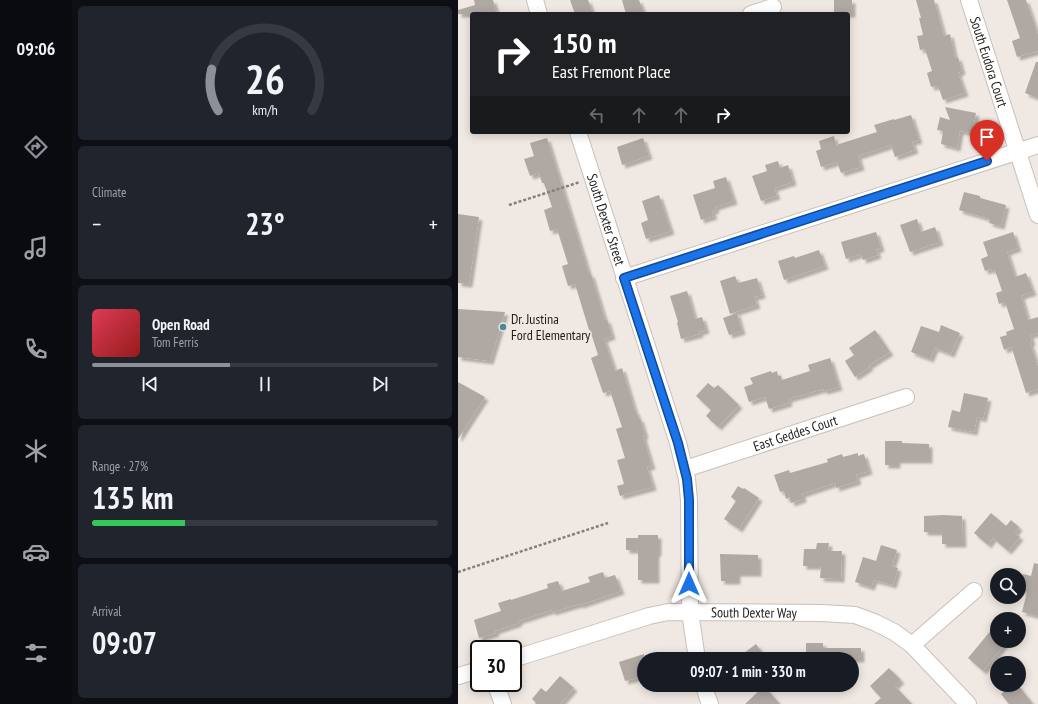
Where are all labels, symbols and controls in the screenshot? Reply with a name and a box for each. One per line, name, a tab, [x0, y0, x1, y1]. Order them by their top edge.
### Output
street label: South Eudora Court	[966, 14, 1012, 110]
text: 150 m	[552, 24, 616, 61]
icon: right	[486, 28, 538, 80]
text: 09:06	[17, 37, 55, 60]
text: 26	[245, 52, 285, 105]
text: East Fremont Place	[552, 60, 671, 83]
text: km/h	[252, 99, 278, 118]
icon: left	[586, 104, 608, 126]
icon: ahead	[628, 104, 650, 126]
icon: ahead	[670, 104, 692, 126]
icon: right	[712, 104, 734, 126]
pin	[970, 120, 1004, 161]
icon: arrive	[976, 126, 998, 148]
icon: directions	[22, 133, 50, 161]
street label: South Dexter Street	[583, 172, 629, 268]
text: Climate	[92, 184, 126, 201]
text: 23°	[245, 204, 285, 243]
text: −	[92, 210, 101, 238]
text: +	[429, 210, 438, 238]
icon: music	[22, 234, 50, 262]
place label: Dr. Justina Ford Elementary	[511, 310, 591, 344]
text: Open Road	[152, 315, 210, 334]
marker: Dr. Justina Ford Elementary	[498, 322, 508, 332]
text: Tom Ferris	[152, 334, 198, 351]
icon: phone	[22, 335, 50, 363]
icon: previous	[139, 373, 161, 395]
icon: pause	[254, 373, 276, 395]
icon: next	[369, 373, 391, 395]
street label: East Geddes Court	[751, 411, 840, 455]
icon: climate	[22, 437, 50, 465]
text: Range · 27%	[92, 458, 148, 475]
text: 135 km	[92, 478, 173, 517]
icon: car	[22, 538, 50, 566]
position arrow	[668, 563, 710, 605]
map controls	[990, 568, 1026, 692]
button: search	[990, 568, 1026, 604]
text: Arrival	[92, 603, 121, 620]
street label: South Dexter Way	[711, 603, 798, 622]
button: +	[990, 612, 1026, 648]
text: 09:07	[92, 623, 157, 662]
icon: filters	[22, 639, 50, 667]
speed limit sign: 30	[470, 640, 522, 692]
button: −	[990, 656, 1026, 692]
text: 09:07 · 1 min · 330 m	[690, 662, 806, 681]

